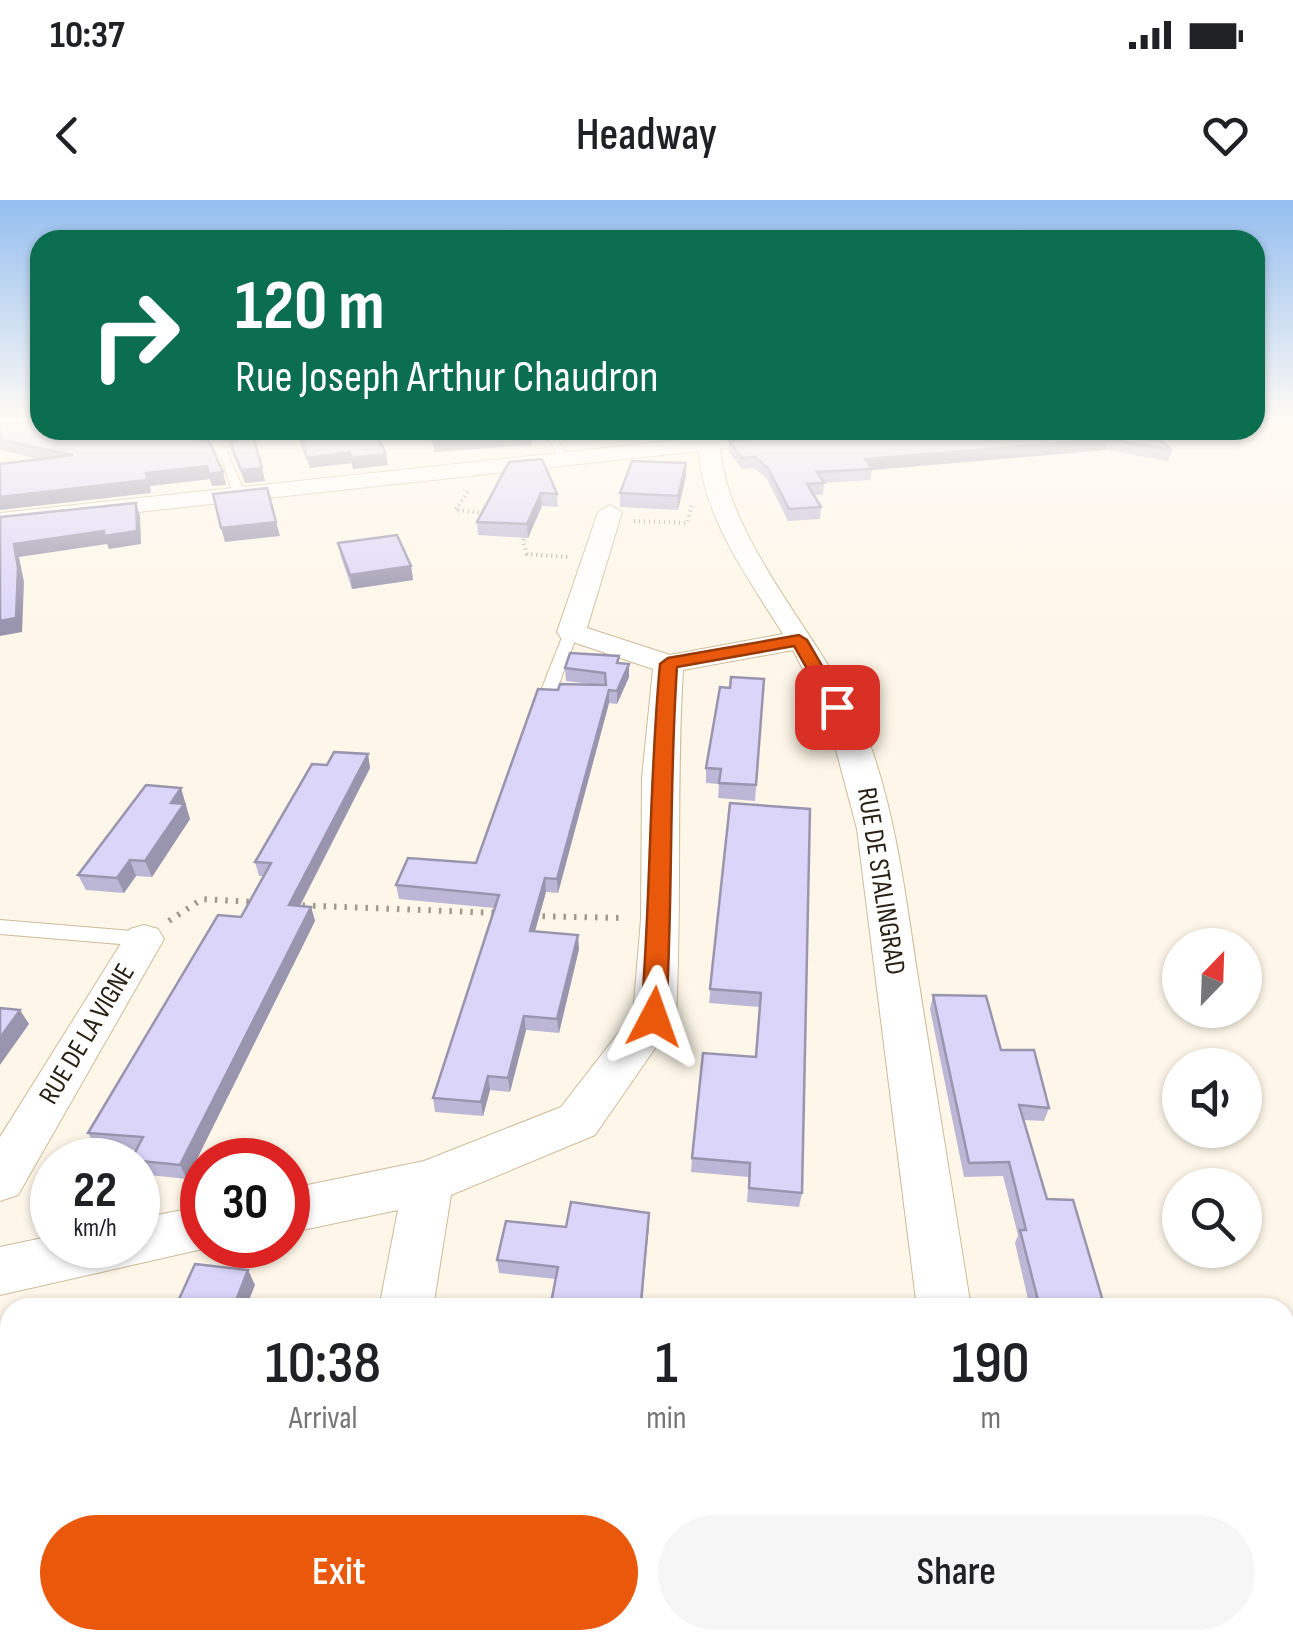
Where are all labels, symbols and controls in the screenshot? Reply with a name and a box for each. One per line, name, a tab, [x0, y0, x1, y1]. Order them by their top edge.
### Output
text: 10:37	[50, 13, 125, 58]
icon: back	[40, 108, 95, 163]
text: Headway	[576, 108, 717, 163]
icon: heart	[1198, 108, 1253, 163]
text: 120 m	[235, 265, 385, 349]
icon: right	[70, 270, 200, 400]
text: Rue Joseph Arthur Chaudron	[235, 350, 659, 405]
pin	[795, 665, 880, 750]
icon: arrive	[810, 680, 865, 735]
street label: RUE DE STALINGRAD	[850, 785, 912, 977]
north arrow	[1162, 928, 1262, 1028]
map controls	[1162, 928, 1262, 1268]
street label: RUE DE LA VIGNE	[32, 958, 142, 1110]
position arrow	[602, 965, 706, 1069]
button: sound	[1162, 1048, 1262, 1148]
speed limit sign: 30	[180, 1138, 310, 1268]
text: 22	[73, 1161, 117, 1221]
button: search	[1162, 1168, 1262, 1268]
text: km/h	[73, 1213, 117, 1244]
text: 10:38	[265, 1328, 381, 1400]
text: 1	[655, 1328, 678, 1400]
text: 190	[952, 1328, 1030, 1400]
text: Arrival	[289, 1399, 358, 1438]
text: min	[646, 1399, 686, 1438]
text: m	[980, 1399, 1001, 1438]
button: Exit	[40, 1515, 638, 1630]
button: Share	[658, 1515, 1255, 1630]

